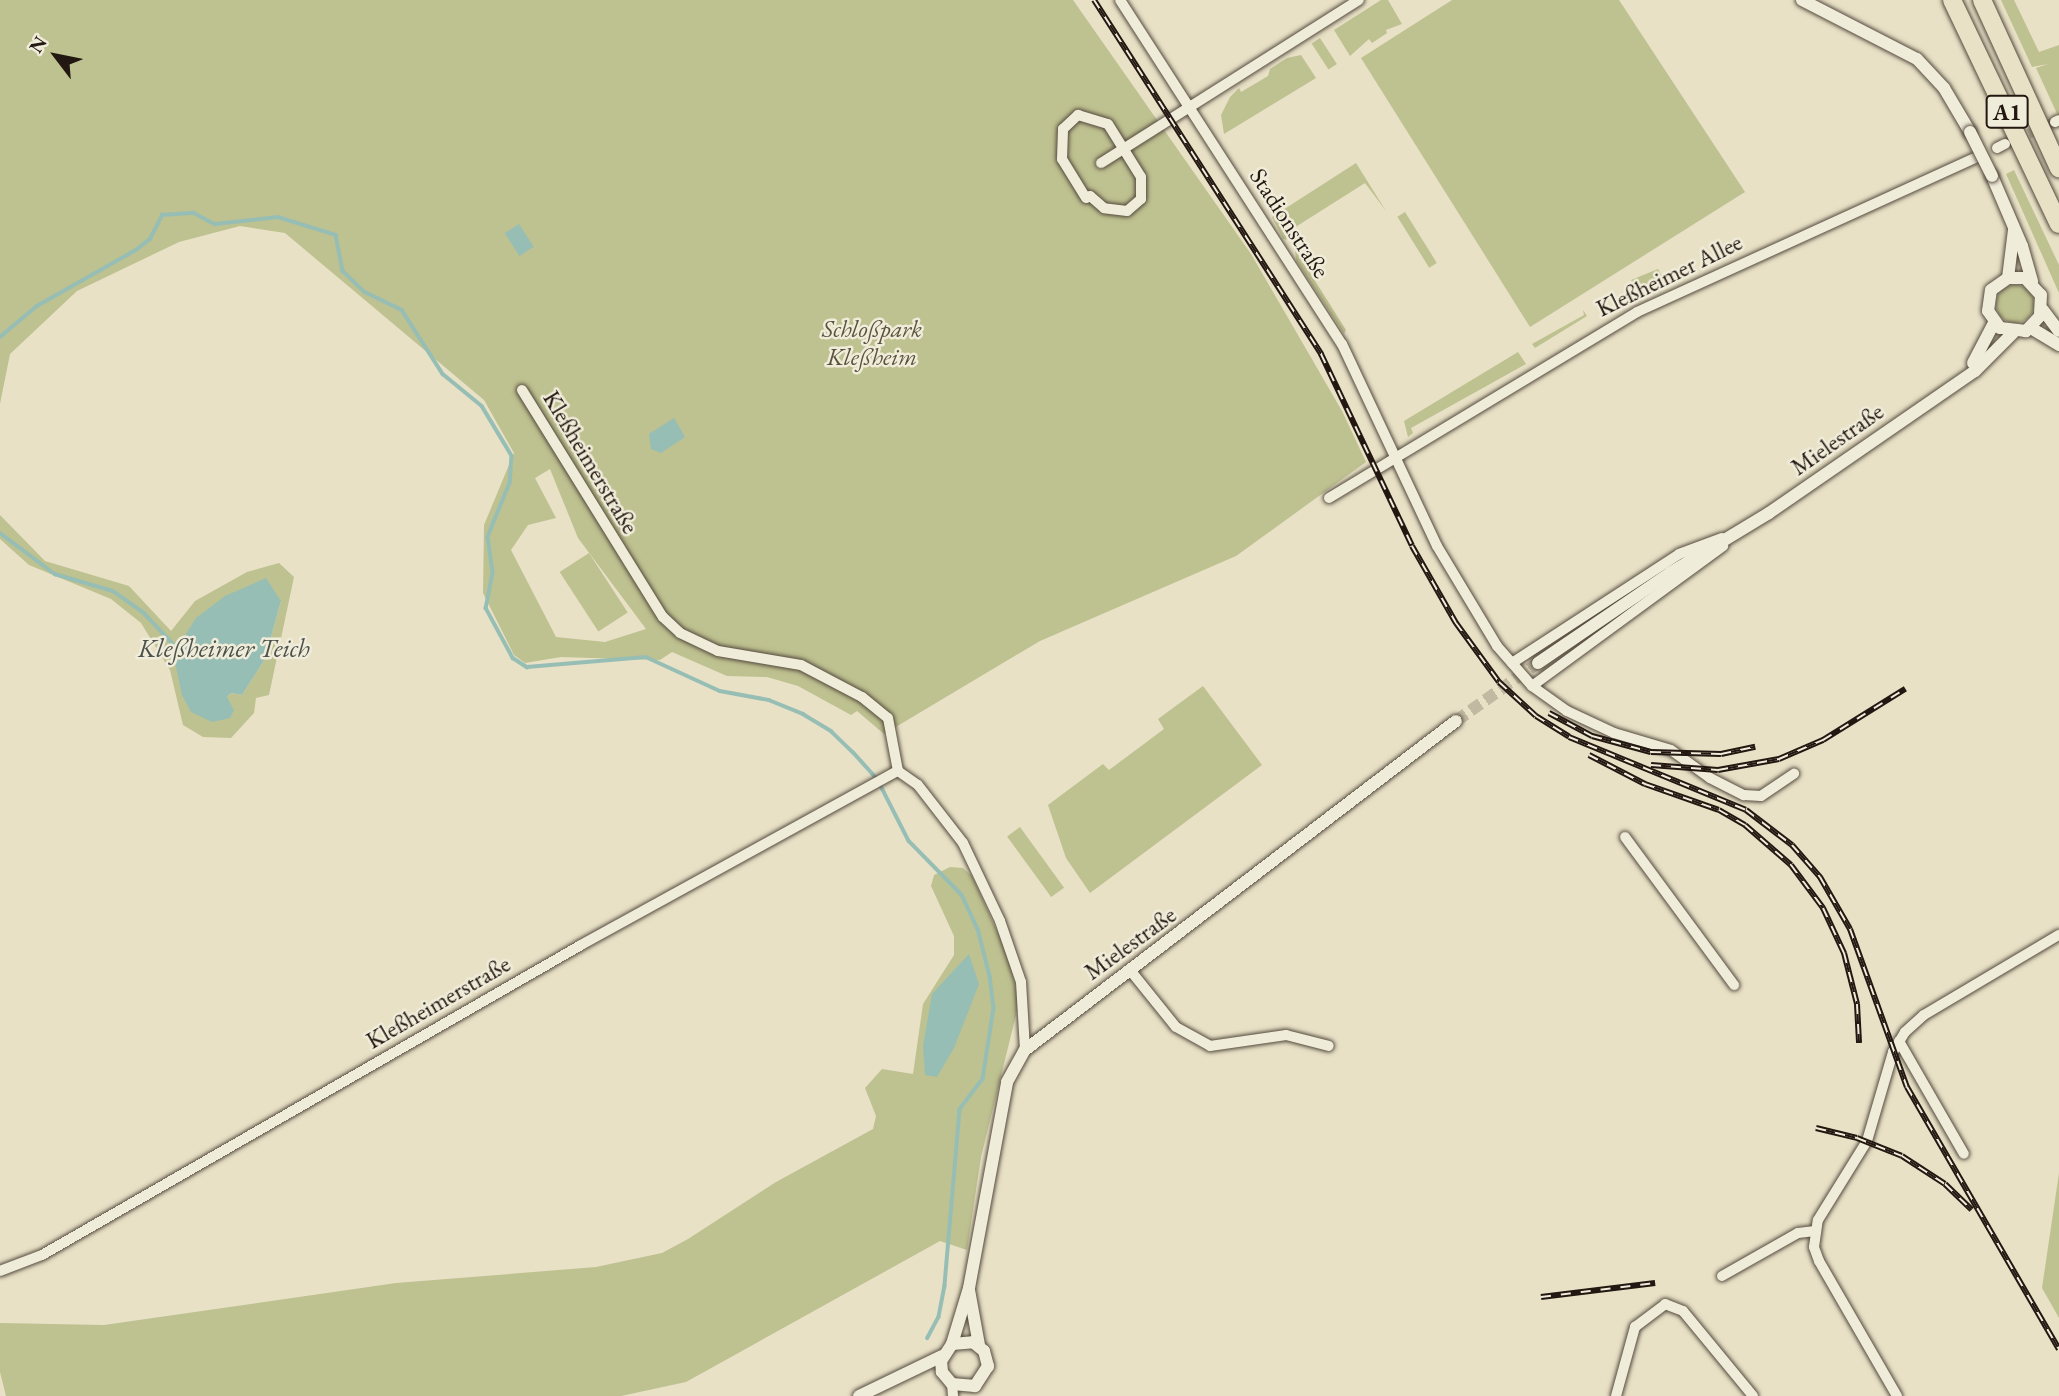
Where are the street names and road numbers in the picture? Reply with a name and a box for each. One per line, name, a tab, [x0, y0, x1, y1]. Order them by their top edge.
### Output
road number: A1	[1984, 92, 2030, 132]
street label: Stadionstraße	[1244, 163, 1336, 283]
street label: Kleßheimer Allee	[1591, 227, 1747, 323]
street label: Kleßheimerstraße	[537, 385, 645, 539]
street label: Mielestraße	[1785, 397, 1889, 481]
street label: Mielestraße	[1079, 900, 1181, 986]
street label: Kleßheimerstraße	[361, 949, 515, 1055]

